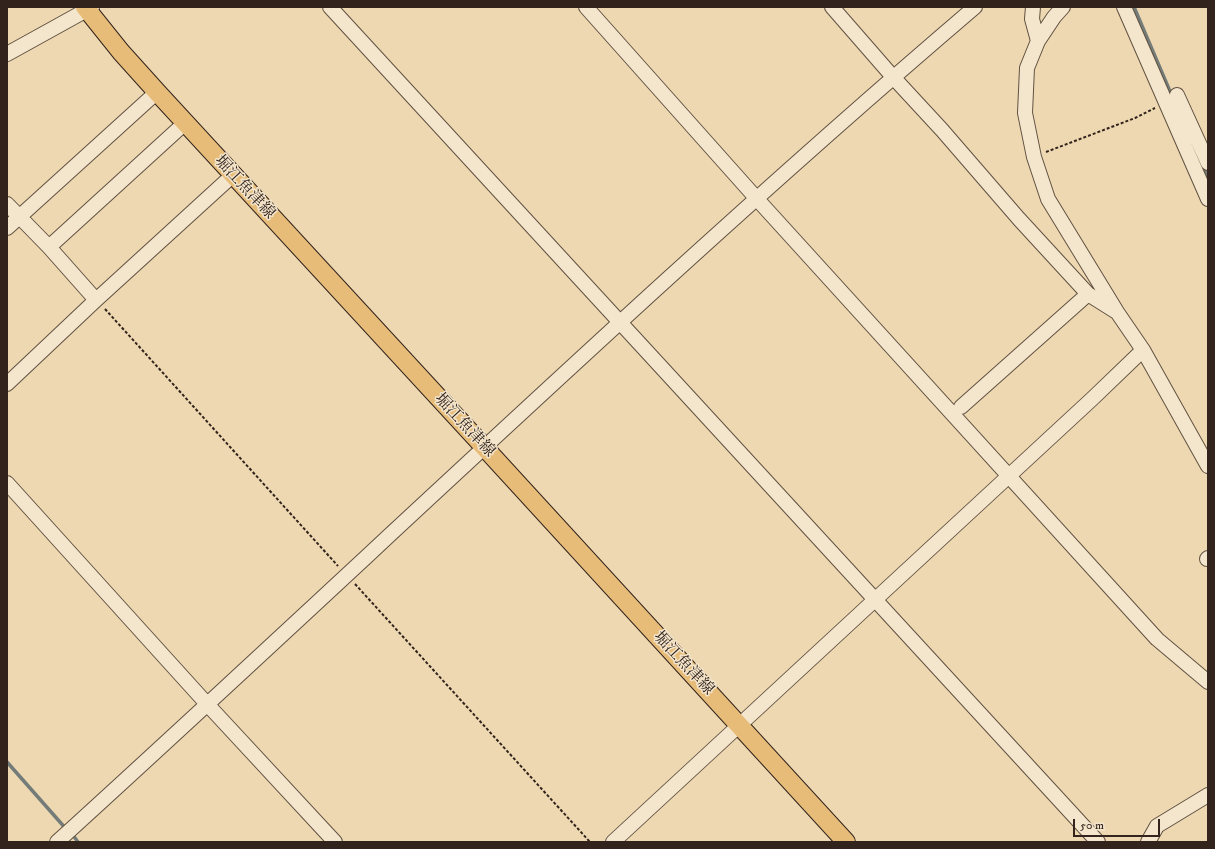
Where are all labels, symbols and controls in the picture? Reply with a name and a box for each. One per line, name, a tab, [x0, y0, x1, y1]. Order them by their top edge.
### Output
street label: 堀江魚津線	[210, 152, 278, 224]
street label: 堀江魚津線	[430, 390, 498, 462]
street label: 堀江魚津線	[649, 628, 717, 700]
scale bar	[1075, 811, 1162, 837]
text: 50 m	[1080, 818, 1104, 833]

